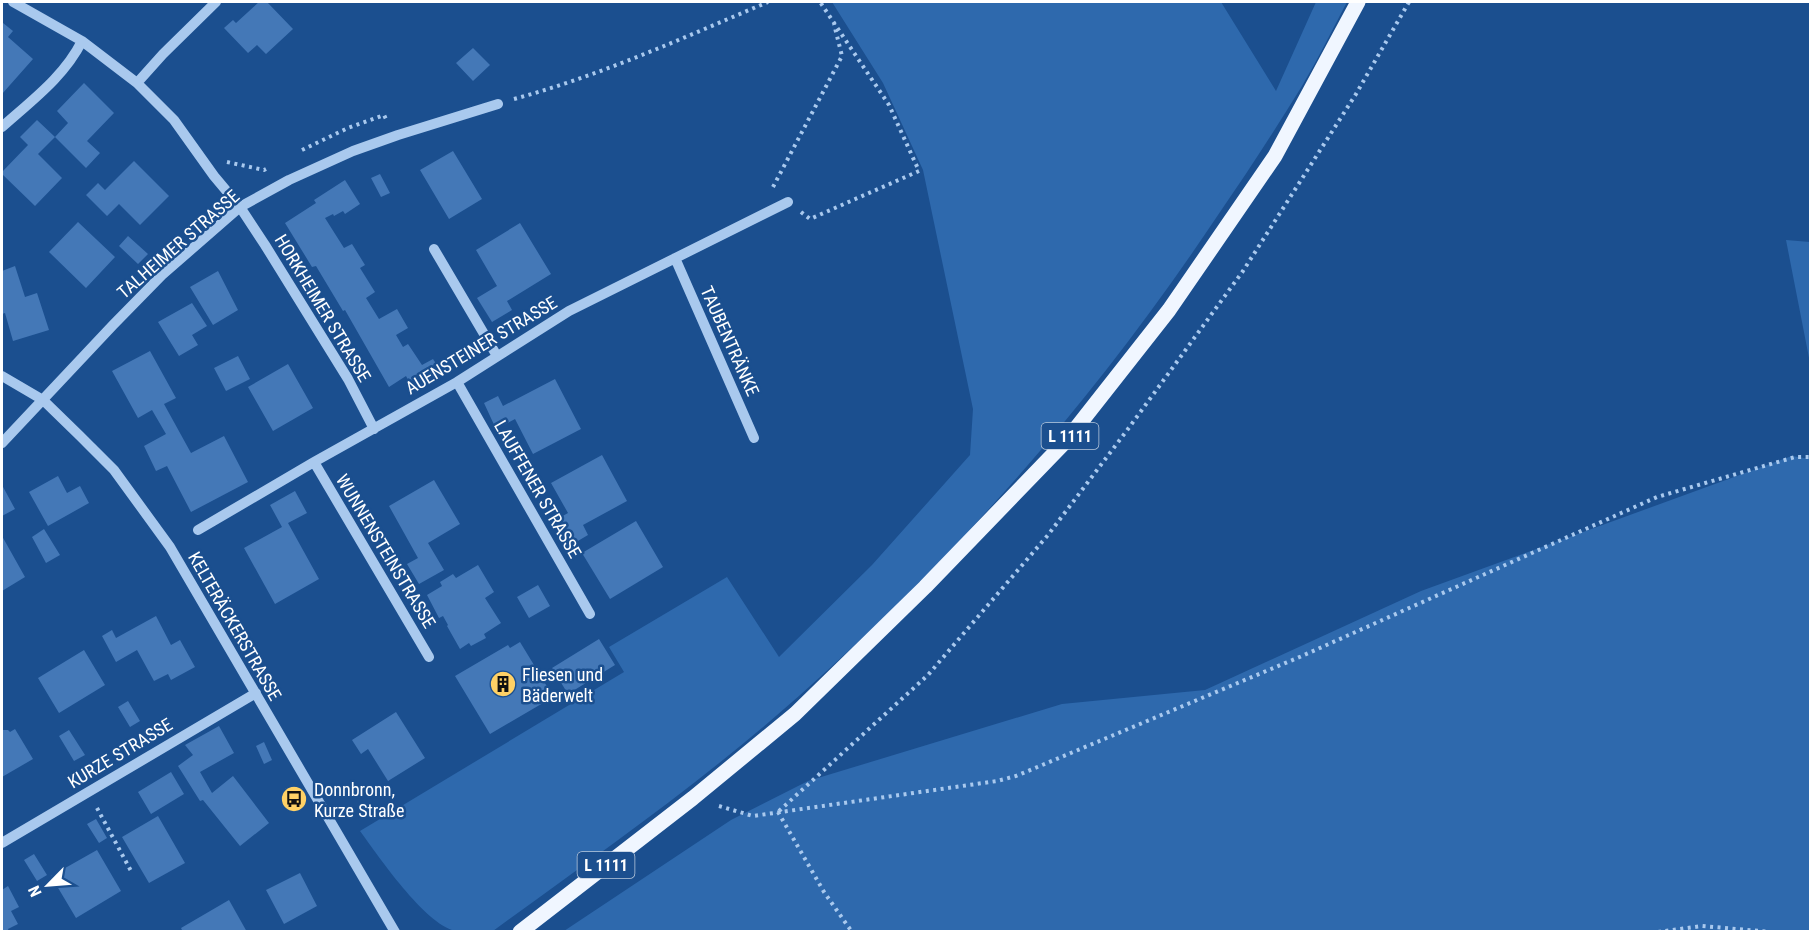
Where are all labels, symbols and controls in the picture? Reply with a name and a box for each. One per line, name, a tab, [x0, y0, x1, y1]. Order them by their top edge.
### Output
street label: TALHEIMER STRASSE	[113, 185, 243, 303]
street label: HORKHEIMER STRASSE	[271, 230, 375, 386]
street label: TAUBENTRÄNKE	[696, 283, 764, 399]
street label: AUENSTEINER STRASSE	[402, 292, 560, 398]
street label: LAUFFENER STRASSE	[490, 416, 586, 562]
road number: L 1111	[1042, 423, 1098, 449]
street label: WUNNENSTEINSTRASSE	[332, 470, 440, 632]
street label: KELTERÄCKERSTRASSE	[184, 548, 286, 704]
place label: Fliesen und Bäderwelt	[522, 664, 603, 706]
building icon: Fliesen und Bäderwelt	[488, 669, 518, 699]
street label: KURZE STRASSE	[64, 714, 176, 792]
place label: Donnbronn, Kurze Straße	[314, 779, 404, 821]
bus stop icon: Donnbronn, Kurze Straße	[279, 784, 309, 814]
road number: L 1111	[578, 852, 634, 878]
north arrow	[18, 855, 78, 915]
text: N	[24, 883, 46, 900]

